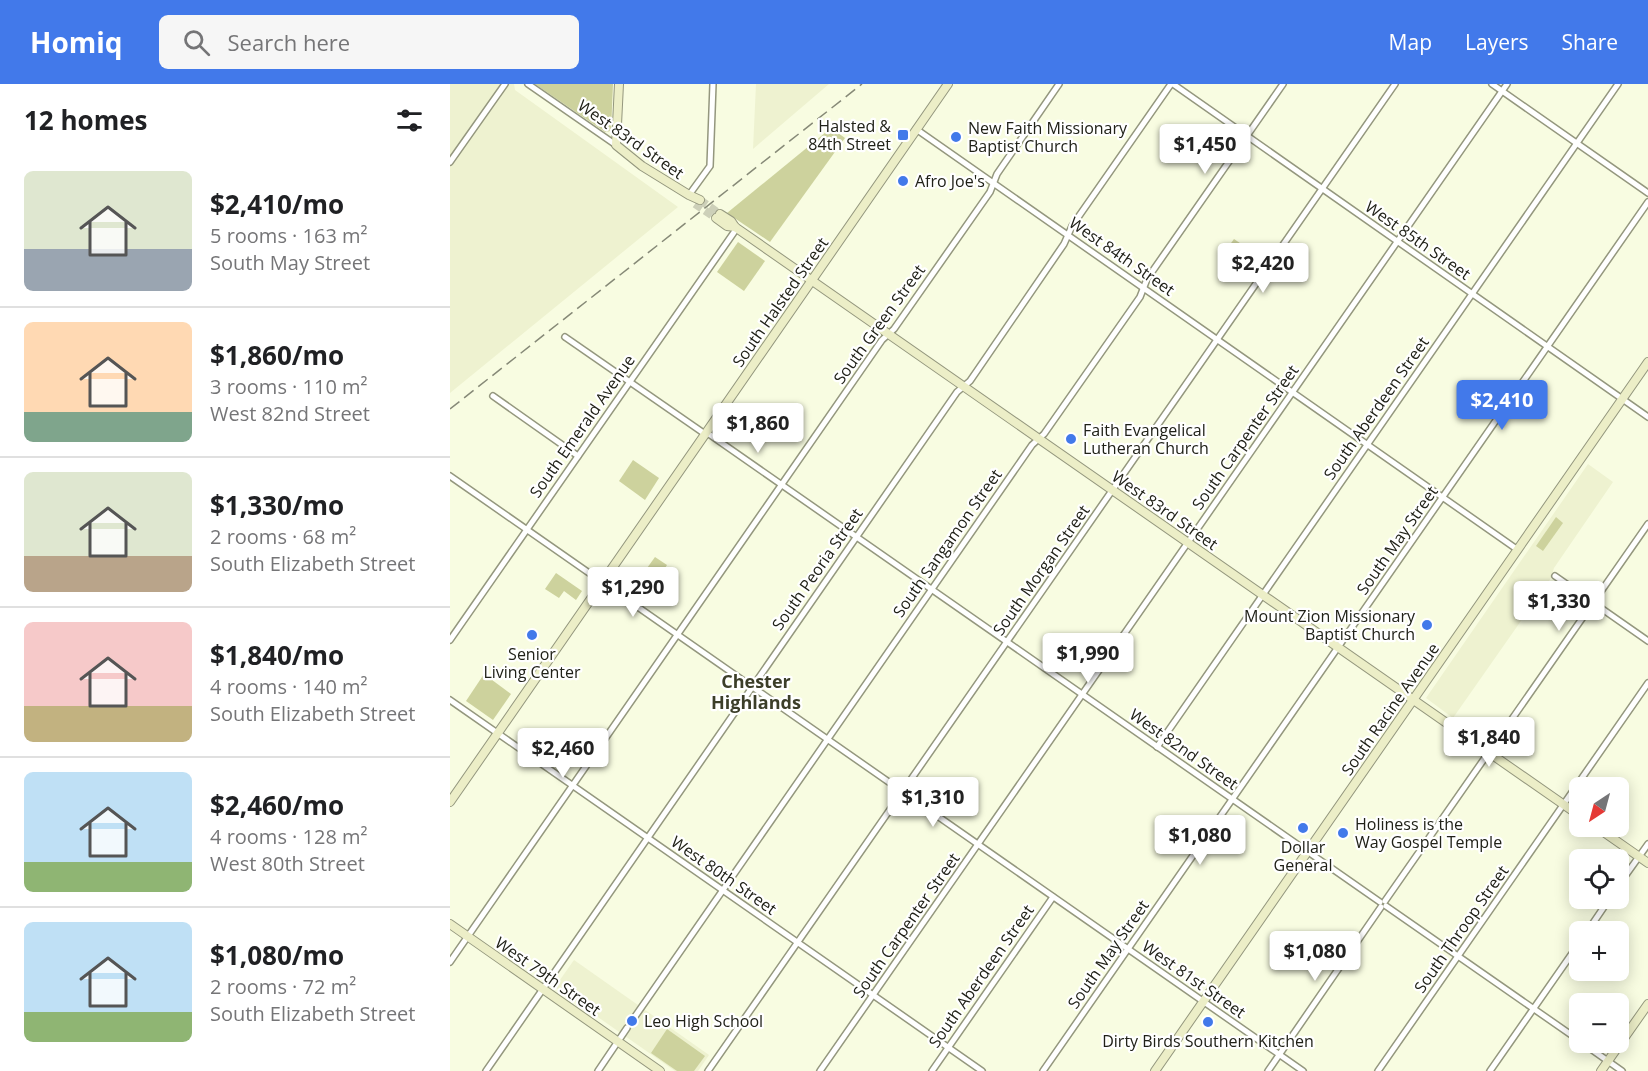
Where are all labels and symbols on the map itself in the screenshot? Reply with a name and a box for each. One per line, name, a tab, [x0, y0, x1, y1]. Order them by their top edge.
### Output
street label: West 83rd Street	[574, 94, 689, 184]
place label: Halsted & 84th Street	[808, 115, 891, 155]
place label: New Faith Missionary Baptist Church	[968, 117, 1128, 157]
pin: $1,450	[1156, 124, 1254, 175]
marker: Halsted & 84th Street	[896, 128, 910, 142]
marker: New Faith Missionary Baptist Church	[949, 130, 963, 144]
place label: Afro Joe's	[915, 170, 985, 192]
marker: Afro Joe's	[896, 174, 910, 188]
street label: West 85th Street	[1361, 195, 1475, 285]
street label: West 84th Street	[1065, 211, 1179, 301]
street label: South Halsted Street	[727, 233, 833, 371]
pin: $2,420	[1214, 243, 1312, 294]
street label: South Green Street	[828, 260, 930, 388]
street label: South Aberdeen Street	[1318, 332, 1434, 484]
street label: South Emerald Avenue	[524, 350, 640, 502]
street label: South Carpenter Street	[1187, 360, 1304, 514]
pin: $2,410	[1453, 380, 1551, 431]
pin: $1,860	[709, 403, 807, 454]
place label: Faith Evangelical Lutheran Church	[1083, 419, 1209, 459]
marker: Faith Evangelical Lutheran Church	[1064, 432, 1078, 446]
street label: South Sangamon Street	[888, 464, 1007, 621]
street label: West 83rd Street	[1108, 465, 1223, 555]
street label: South May Street	[1351, 481, 1443, 599]
street label: South Morgan Street	[988, 500, 1095, 640]
street label: South Peoria Street	[767, 503, 868, 634]
pin: $1,290	[584, 567, 682, 618]
pin: $1,330	[1510, 581, 1608, 632]
place label: Mount Zion Missionary Baptist Church	[1244, 605, 1416, 645]
marker: Mount Zion Missionary Baptist Church	[1420, 618, 1434, 632]
marker: Senior Living Center	[525, 628, 539, 642]
pin: $1,990	[1039, 633, 1137, 684]
street label: South Racine Avenue	[1336, 638, 1444, 780]
place label: Senior Living Center	[483, 643, 581, 683]
district label: Chester Highlands	[711, 669, 801, 714]
street label: West 82nd Street	[1125, 703, 1243, 795]
pin: $1,840	[1440, 717, 1538, 768]
pin: $2,460	[514, 728, 612, 779]
pin: $1,310	[884, 777, 982, 828]
north arrow	[1569, 777, 1629, 837]
place label: Holiness is the Way Gospel Temple	[1355, 813, 1502, 853]
pin: $1,080	[1151, 815, 1249, 866]
marker: Dollar General	[1296, 821, 1310, 835]
marker: Holiness is the Way Gospel Temple	[1336, 826, 1350, 840]
street label: West 80th Street	[667, 830, 781, 920]
place label: Dollar General	[1274, 836, 1332, 876]
street label: South Carpenter Street	[848, 848, 965, 1002]
street label: South Throop Street	[1409, 861, 1513, 997]
street label: South May Street	[1062, 895, 1154, 1013]
street label: South Aberdeen Street	[923, 900, 1039, 1052]
street label: West 79th Street	[491, 931, 605, 1021]
pin: $1,080	[1266, 931, 1364, 982]
street label: West 81st Street	[1138, 935, 1250, 1023]
place label: Leo High School	[644, 1010, 763, 1032]
marker: Leo High School	[625, 1014, 639, 1028]
marker: Dirty Birds Southern Kitchen	[1201, 1015, 1215, 1029]
place label: Dirty Birds Southern Kitchen	[1102, 1030, 1314, 1052]

